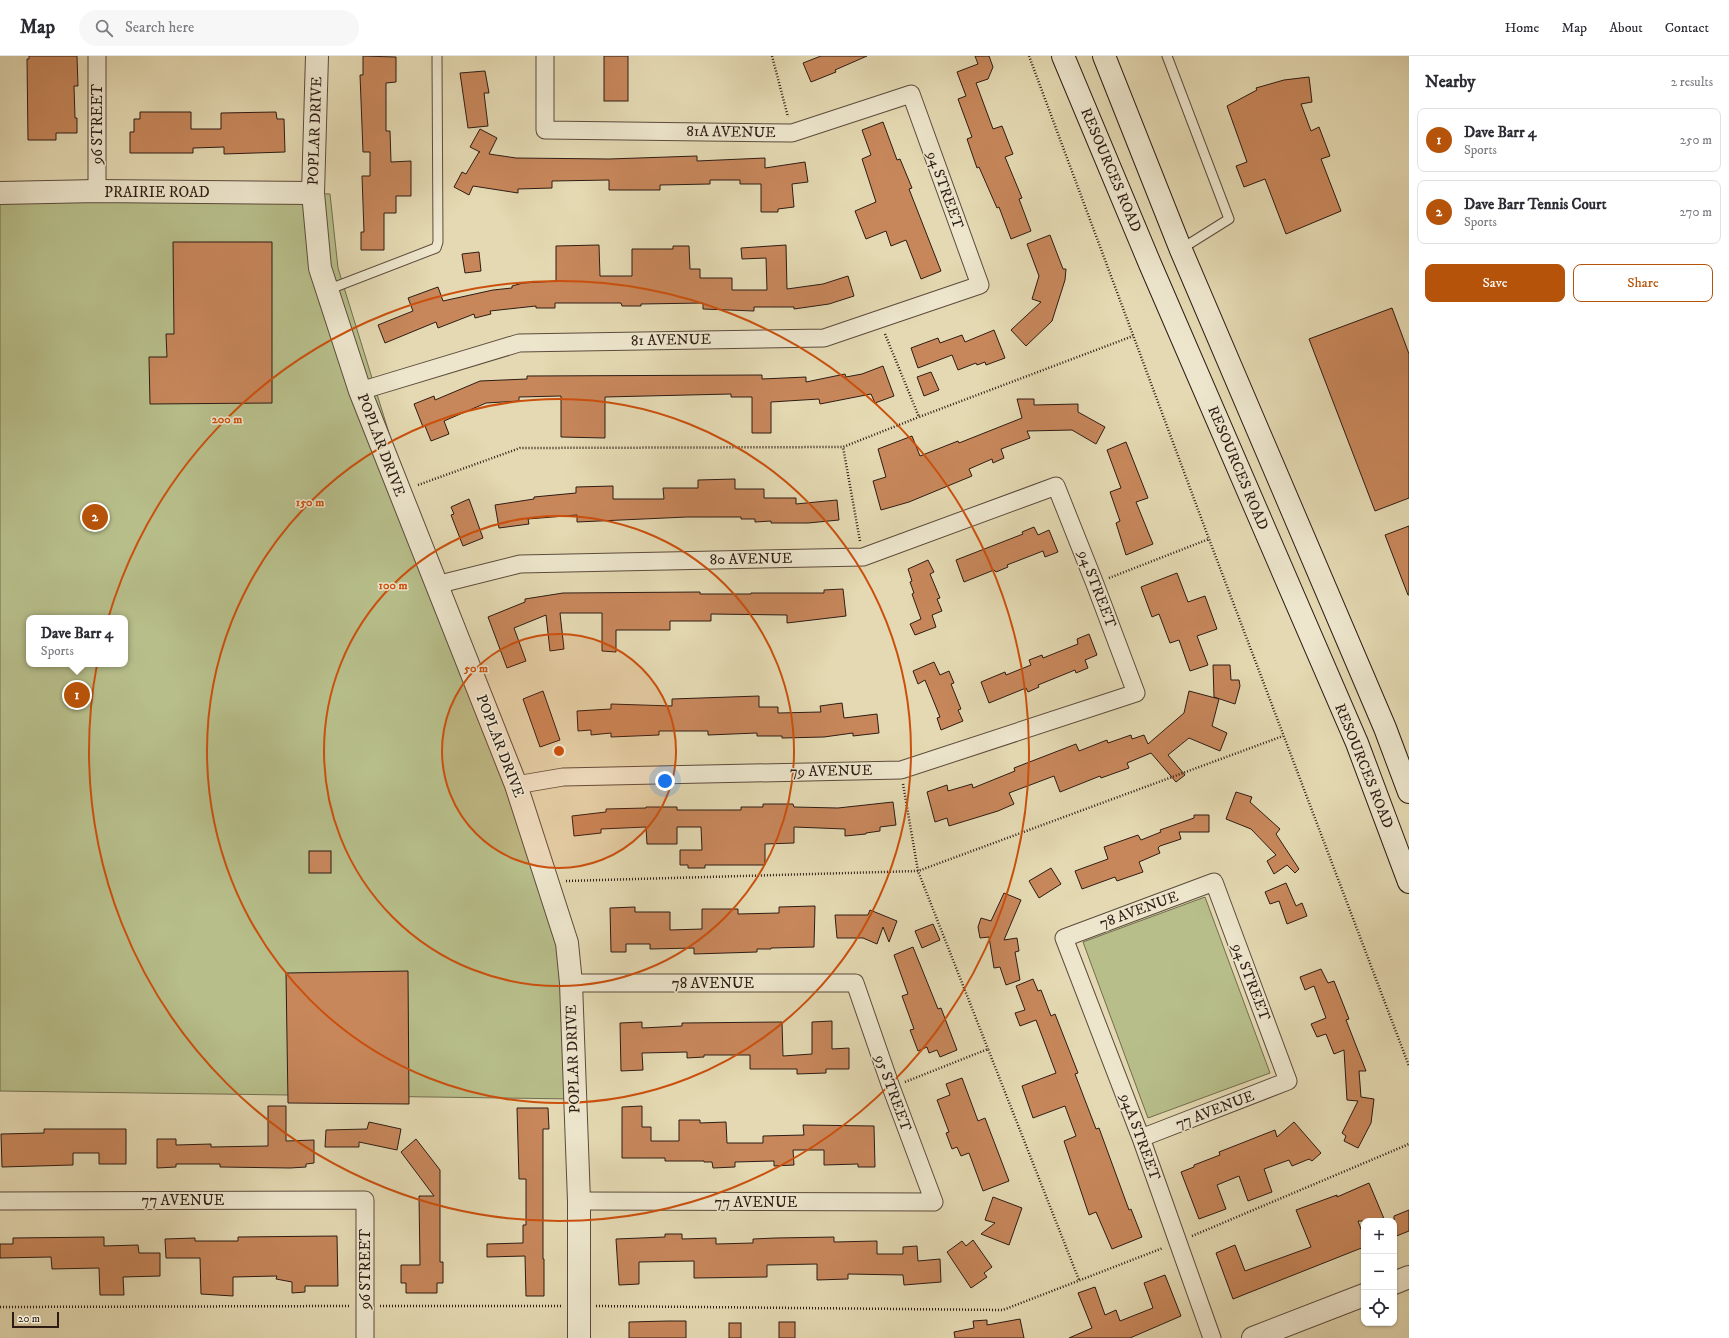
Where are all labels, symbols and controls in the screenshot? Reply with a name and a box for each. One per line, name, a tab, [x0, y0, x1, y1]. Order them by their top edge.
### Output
search box	[79, 10, 359, 46]
text: Map	[20, 16, 55, 39]
icon: search	[93, 17, 115, 39]
text: Search here	[125, 18, 194, 37]
text: Home	[1505, 19, 1539, 37]
text: Map	[1561, 19, 1587, 37]
text: About	[1609, 19, 1643, 37]
text: Contact	[1665, 19, 1709, 37]
text: Nearby	[1425, 71, 1475, 93]
text: 2 results	[1671, 74, 1713, 90]
street label: POPLAR DRIVE	[304, 76, 326, 186]
street label: 96 STREET	[88, 83, 107, 165]
street label: RESOURCES ROAD	[1076, 105, 1146, 235]
street label: 81A AVENUE	[686, 122, 776, 142]
text: Dave Barr 4	[1464, 123, 1536, 142]
text: 1	[1437, 132, 1441, 148]
text: 250 m	[1680, 132, 1712, 148]
text: Sports	[1464, 142, 1497, 158]
street label: 94 STREET	[922, 148, 968, 232]
street label: PRAIRIE ROAD	[104, 183, 210, 202]
text: Dave Barr Tennis Court	[1464, 195, 1606, 214]
text: 2	[1436, 204, 1442, 220]
text: 270 m	[1680, 204, 1712, 220]
text: Sports	[1464, 214, 1497, 230]
button: Save	[1425, 264, 1565, 302]
button: Share	[1573, 264, 1713, 302]
street label: 81 AVENUE	[631, 330, 712, 350]
street label: POPLAR DRIVE	[353, 391, 410, 500]
street label: RESOURCES ROAD	[1203, 403, 1273, 533]
text: 200 m	[212, 412, 242, 427]
text: 150 m	[296, 495, 324, 510]
pin: 2	[82, 502, 108, 532]
street label: 94 STREET	[1073, 547, 1121, 631]
street label: 80 AVENUE	[710, 549, 793, 569]
text: 100 m	[379, 578, 407, 593]
popup	[26, 615, 128, 667]
text: Dave Barr 4	[41, 624, 113, 643]
text: Sports	[41, 643, 74, 659]
text: 50 m	[463, 661, 488, 676]
pin: 1	[64, 680, 90, 710]
street label: POPLAR DRIVE	[472, 692, 529, 801]
street label: RESOURCES ROAD	[1330, 701, 1398, 831]
centre of rings	[552, 744, 566, 758]
street label: 79 AVENUE	[790, 761, 873, 781]
your location	[655, 771, 675, 791]
street label: 78 AVENUE	[1097, 887, 1181, 933]
street label: 94 STREET	[1227, 940, 1275, 1024]
street label: 78 AVENUE	[672, 974, 755, 993]
street label: POPLAR DRIVE	[562, 1004, 584, 1114]
street label: 95 STREET	[870, 1051, 916, 1134]
street label: 77 AVENUE	[1173, 1086, 1257, 1134]
street label: 94A STREET	[1115, 1090, 1165, 1183]
street label: 77 AVENUE	[142, 1191, 225, 1210]
street label: 77 AVENUE	[715, 1193, 798, 1212]
map controls	[1361, 1218, 1397, 1326]
button: +	[1361, 1218, 1397, 1254]
street label: 96 STREET	[356, 1228, 375, 1310]
button: −	[1361, 1254, 1397, 1290]
button: locate	[1361, 1290, 1397, 1326]
scale bar	[12, 1310, 59, 1329]
text: 20 m	[18, 1312, 40, 1326]

